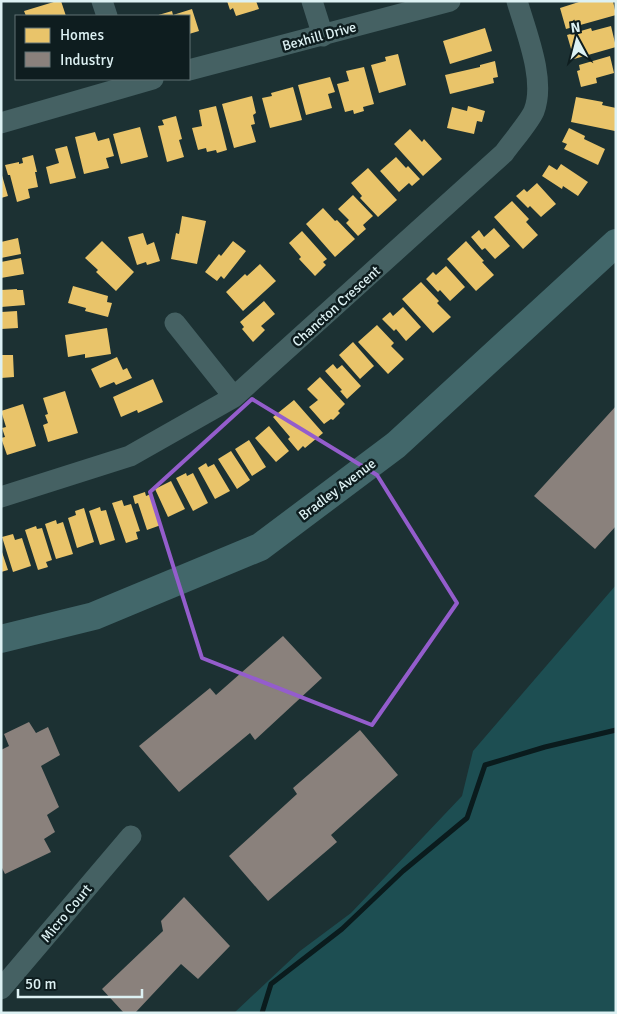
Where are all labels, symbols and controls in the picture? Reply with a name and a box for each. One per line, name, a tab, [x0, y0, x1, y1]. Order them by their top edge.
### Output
legend	[15, 15, 190, 80]
north arrow	[552, 15, 602, 65]
street label: Bexhill Drive	[280, 18, 358, 55]
text: N	[570, 19, 581, 37]
text: Homes	[60, 26, 104, 44]
text: Industry	[60, 51, 113, 69]
street label: Chancton Crescent	[289, 262, 384, 350]
street label: Bradley Avenue	[295, 455, 379, 524]
street label: Micro Court	[37, 881, 96, 946]
scale bar	[18, 966, 141, 998]
text: 50 m	[25, 975, 56, 993]

